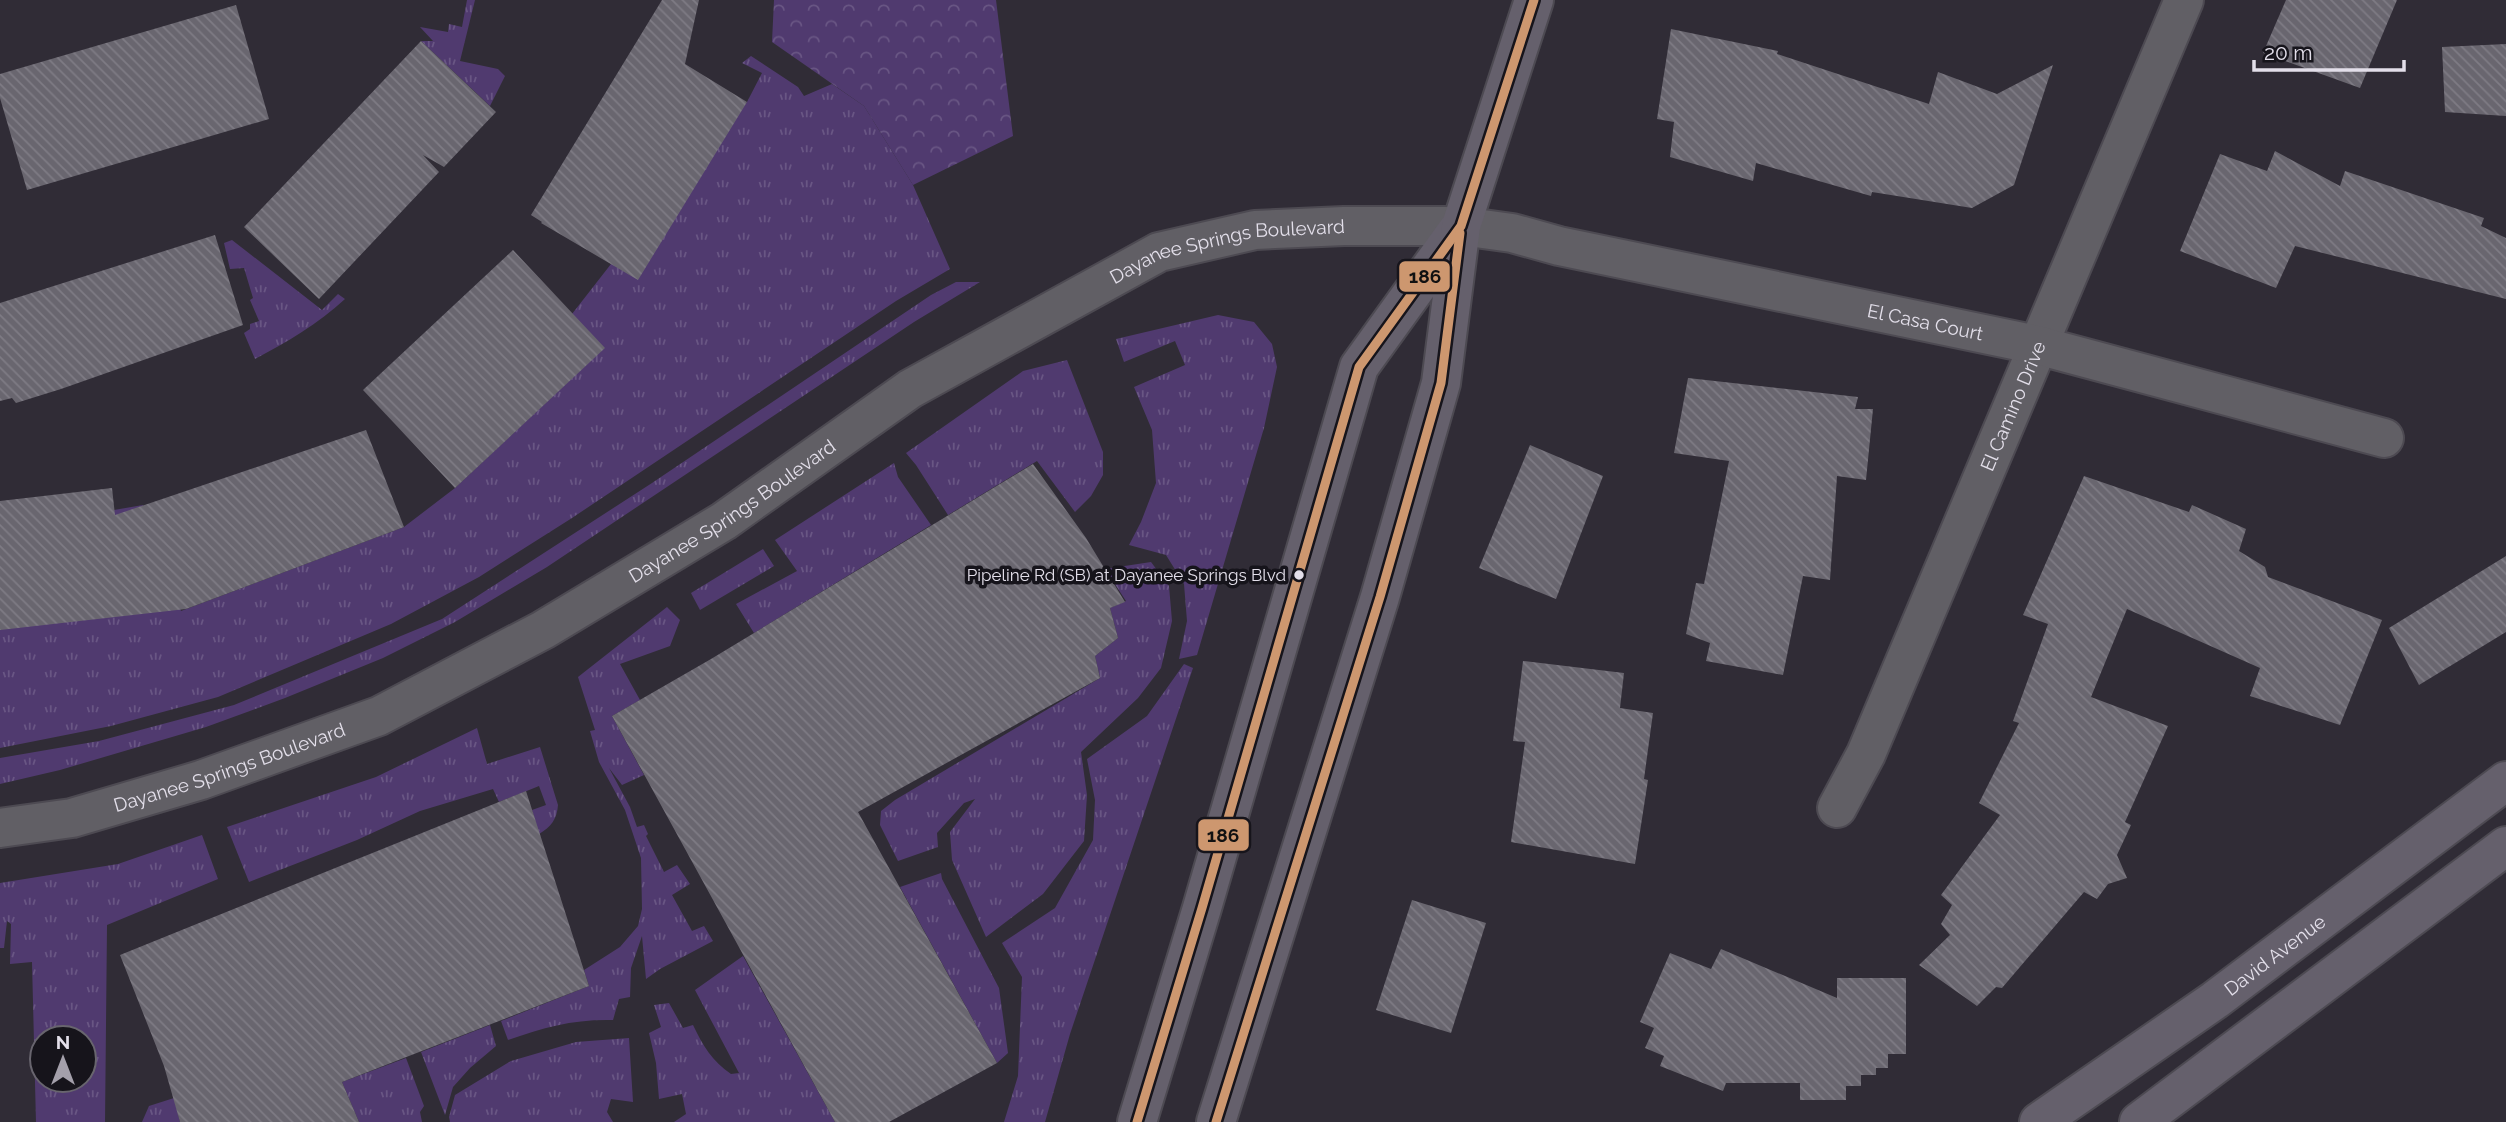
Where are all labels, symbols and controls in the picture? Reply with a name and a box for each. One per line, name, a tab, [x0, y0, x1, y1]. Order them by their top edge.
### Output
scale bar	[2254, 28, 2404, 72]
text: 20 m	[2264, 40, 2312, 65]
street label: Dayanee Springs Boulevard	[1106, 215, 1345, 288]
line badge: 186	[1398, 260, 1451, 293]
text: 186	[1409, 265, 1441, 287]
street label: El Casa Court	[1866, 299, 1986, 345]
street label: El Camino Drive	[1976, 338, 2050, 474]
street label: Dayanee Springs Boulevard	[625, 435, 839, 587]
place label: Pipeline Rd (SB) at Dayanee Springs Blvd	[967, 565, 1286, 585]
marker: Pipeline Rd (SB) at Dayanee Springs Blvd	[1292, 568, 1306, 582]
street label: Dayanee Springs Boulevard	[111, 718, 348, 816]
line badge: 186	[1197, 818, 1250, 852]
text: 186	[1207, 824, 1239, 846]
street label: David Avenue	[2220, 910, 2330, 1000]
north arrow	[28, 1024, 98, 1094]
text: N	[56, 1031, 70, 1053]

